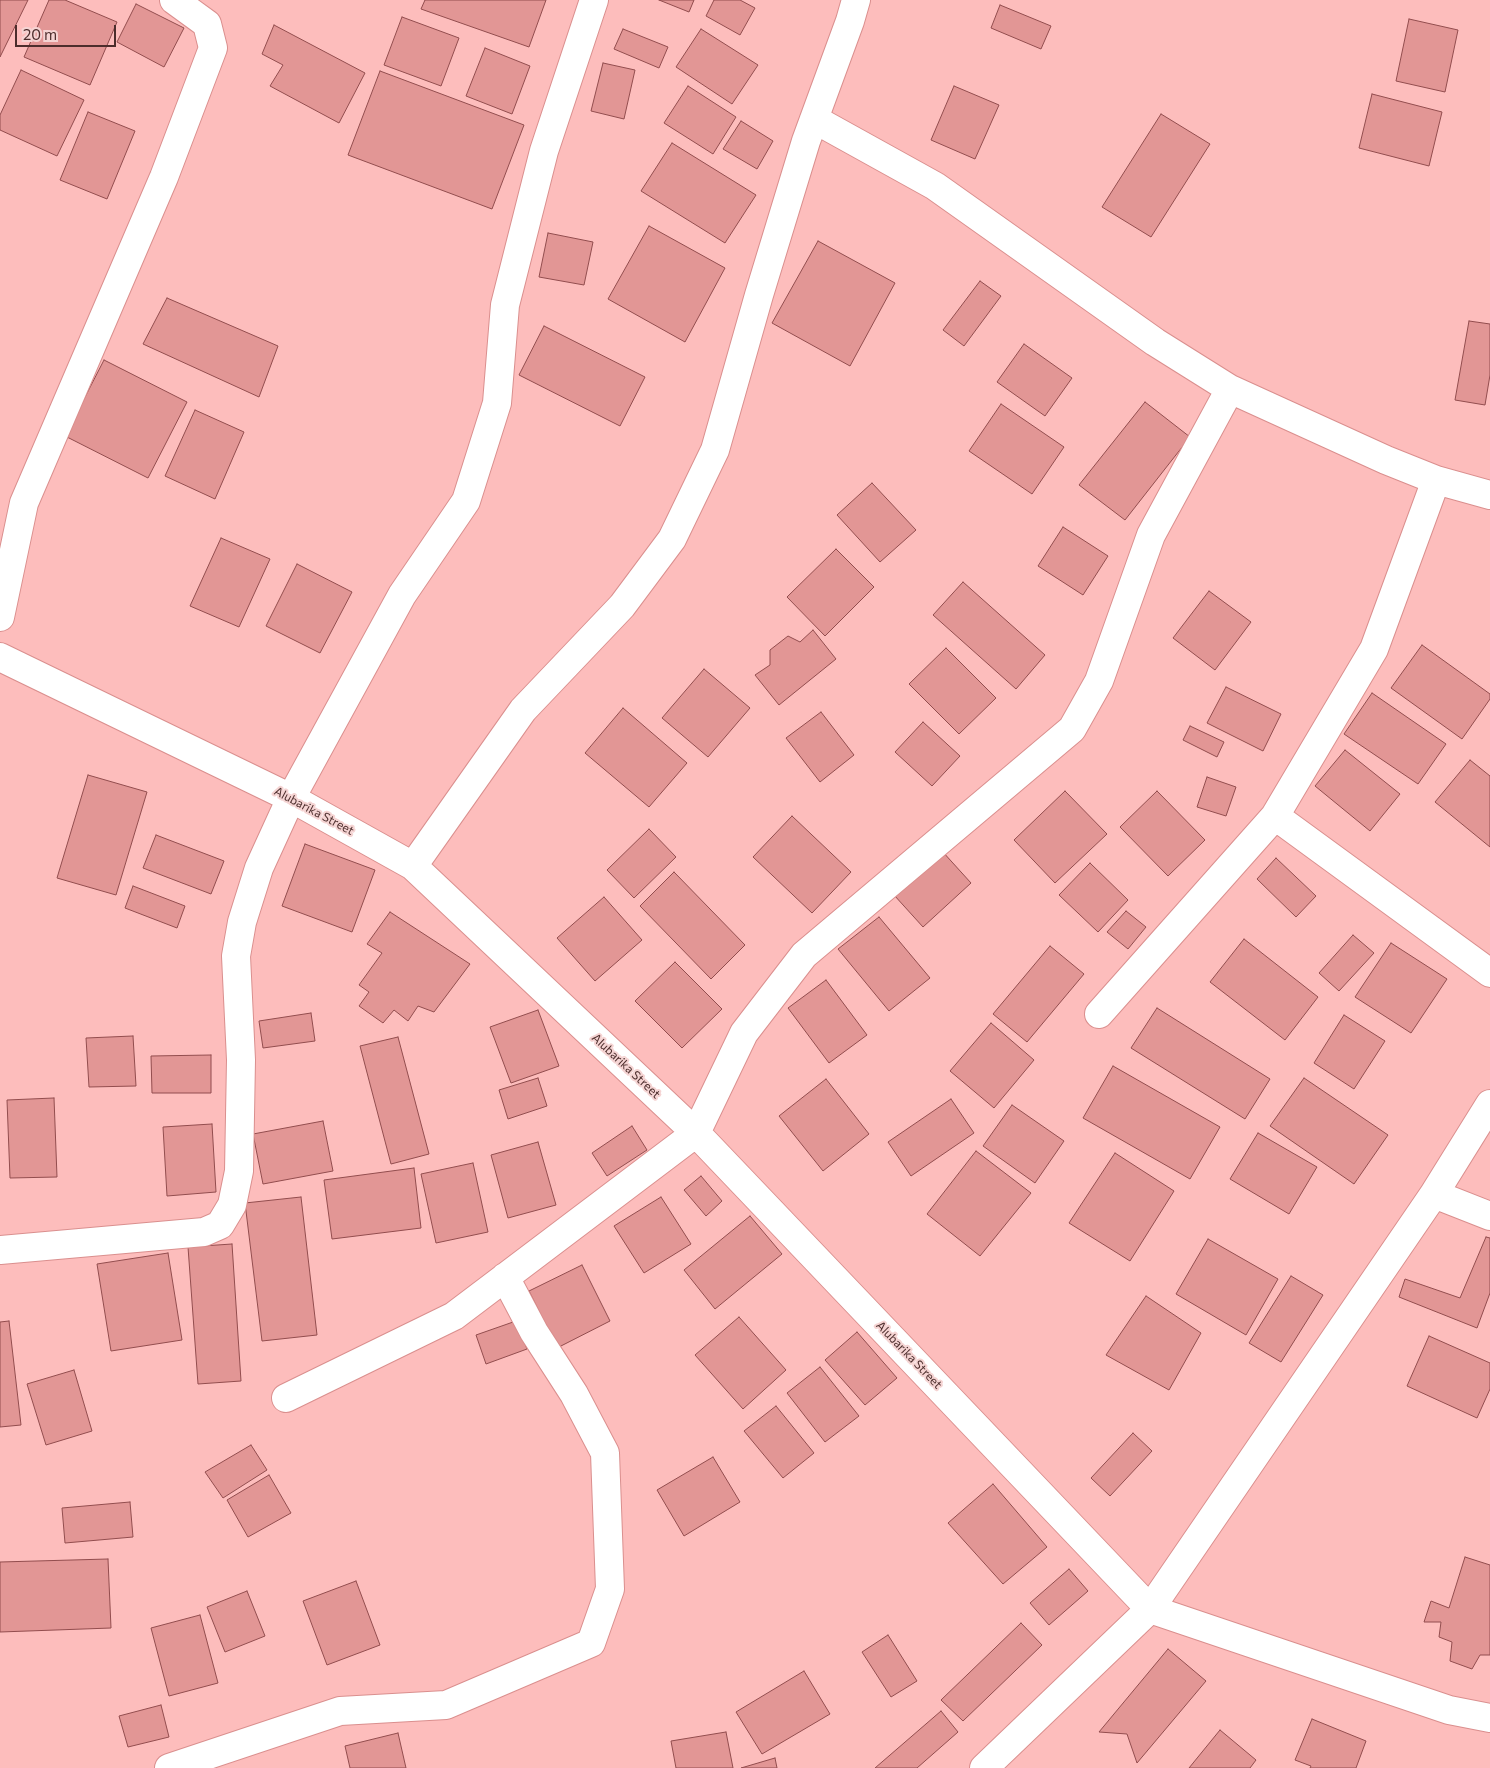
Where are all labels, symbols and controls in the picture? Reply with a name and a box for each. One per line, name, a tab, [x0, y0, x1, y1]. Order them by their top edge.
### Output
scale bar	[18, 15, 119, 47]
text: 20 m	[23, 25, 57, 43]
street label: Alubarika Street	[272, 784, 356, 838]
street label: Alubarika Street	[589, 1031, 663, 1101]
street label: Alubarika Street	[873, 1318, 945, 1392]

